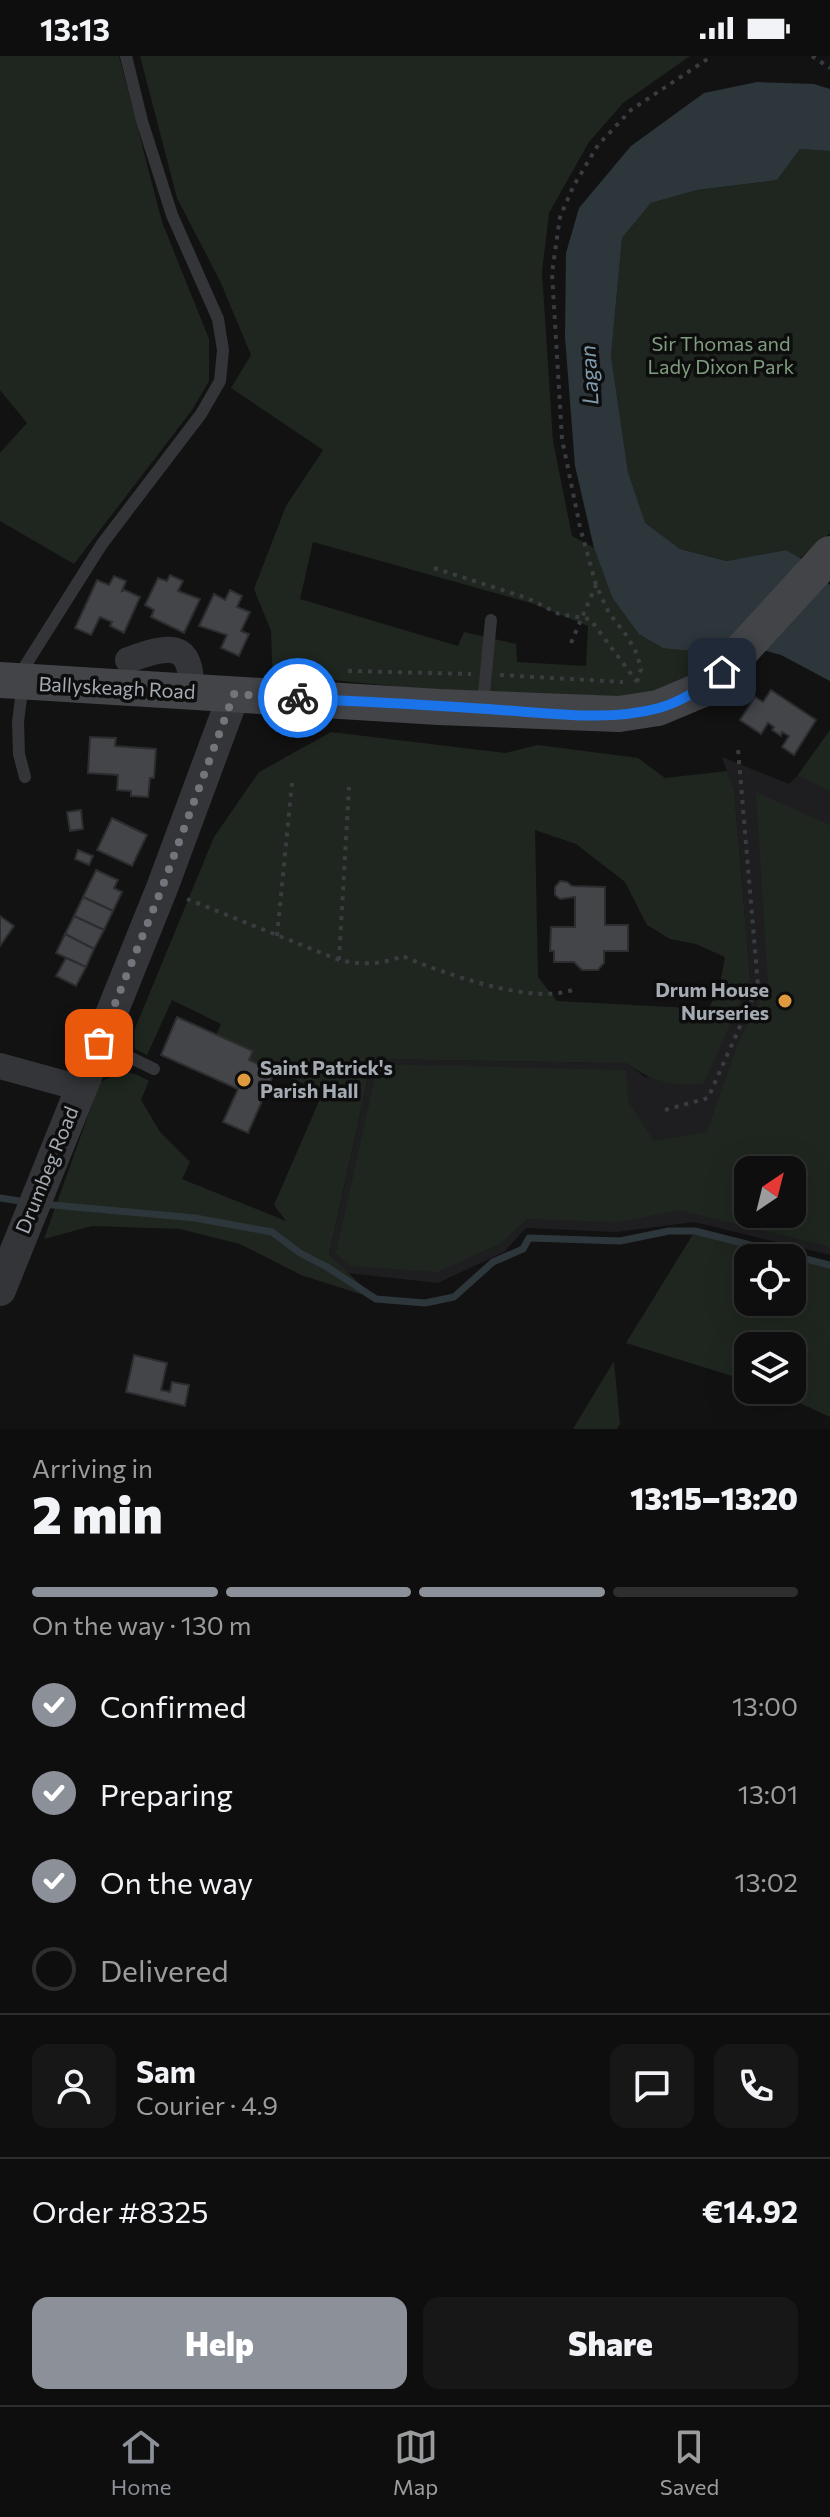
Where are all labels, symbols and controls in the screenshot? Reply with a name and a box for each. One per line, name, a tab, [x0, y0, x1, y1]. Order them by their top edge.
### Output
text: 13:13	[40, 10, 110, 47]
park label: Sir Thomas and Lady Dixon Park	[648, 331, 795, 378]
water label: Lagan	[573, 344, 604, 406]
pin	[688, 638, 756, 706]
icon: home	[700, 650, 744, 694]
courier	[258, 658, 338, 738]
street label: Ballyskeagh Road	[38, 671, 196, 703]
icon: bike	[276, 676, 320, 720]
place label: Drum House Nurseries	[655, 977, 769, 1024]
marker: Drum House Nurseries	[776, 992, 794, 1010]
pin	[65, 1009, 133, 1077]
icon: bag	[77, 1021, 121, 1065]
place label: Saint Patrick's Parish Hall	[260, 1055, 393, 1102]
marker: Saint Patrick's Parish Hall	[235, 1071, 253, 1089]
street label: Drumbeg Road	[10, 1102, 83, 1237]
north arrow	[734, 1156, 806, 1228]
map controls	[734, 1156, 806, 1404]
button: locate	[734, 1244, 806, 1316]
button: layers	[734, 1332, 806, 1404]
text: Arriving in	[32, 1452, 153, 1483]
text: 13:15–13:20	[630, 1479, 798, 1516]
text: 2 min	[32, 1481, 163, 1545]
text: On the way · 130 m	[32, 1609, 251, 1640]
icon: check	[32, 1683, 76, 1727]
text: Confirmed	[100, 1687, 247, 1724]
text: 13:00	[732, 1690, 798, 1721]
icon: check	[32, 1771, 76, 1815]
text: Preparing	[100, 1775, 233, 1812]
text: 13:01	[738, 1778, 798, 1809]
icon: check	[32, 1859, 76, 1903]
text: On the way	[100, 1863, 253, 1900]
text: 13:02	[735, 1866, 798, 1897]
text: Delivered	[100, 1951, 229, 1988]
button: person	[32, 2044, 116, 2128]
button: chat	[610, 2044, 694, 2128]
button: phone	[714, 2044, 798, 2128]
text: Sam	[136, 2052, 196, 2089]
text: Courier · 4.9	[136, 2089, 278, 2120]
text: Order #8325	[32, 2192, 208, 2229]
text: €14.92	[702, 2192, 798, 2229]
button: Help	[32, 2297, 407, 2389]
button: Share	[423, 2297, 798, 2389]
tab: Home	[111, 2425, 171, 2500]
tab: Map	[393, 2425, 438, 2500]
tab: Saved	[660, 2425, 719, 2500]

